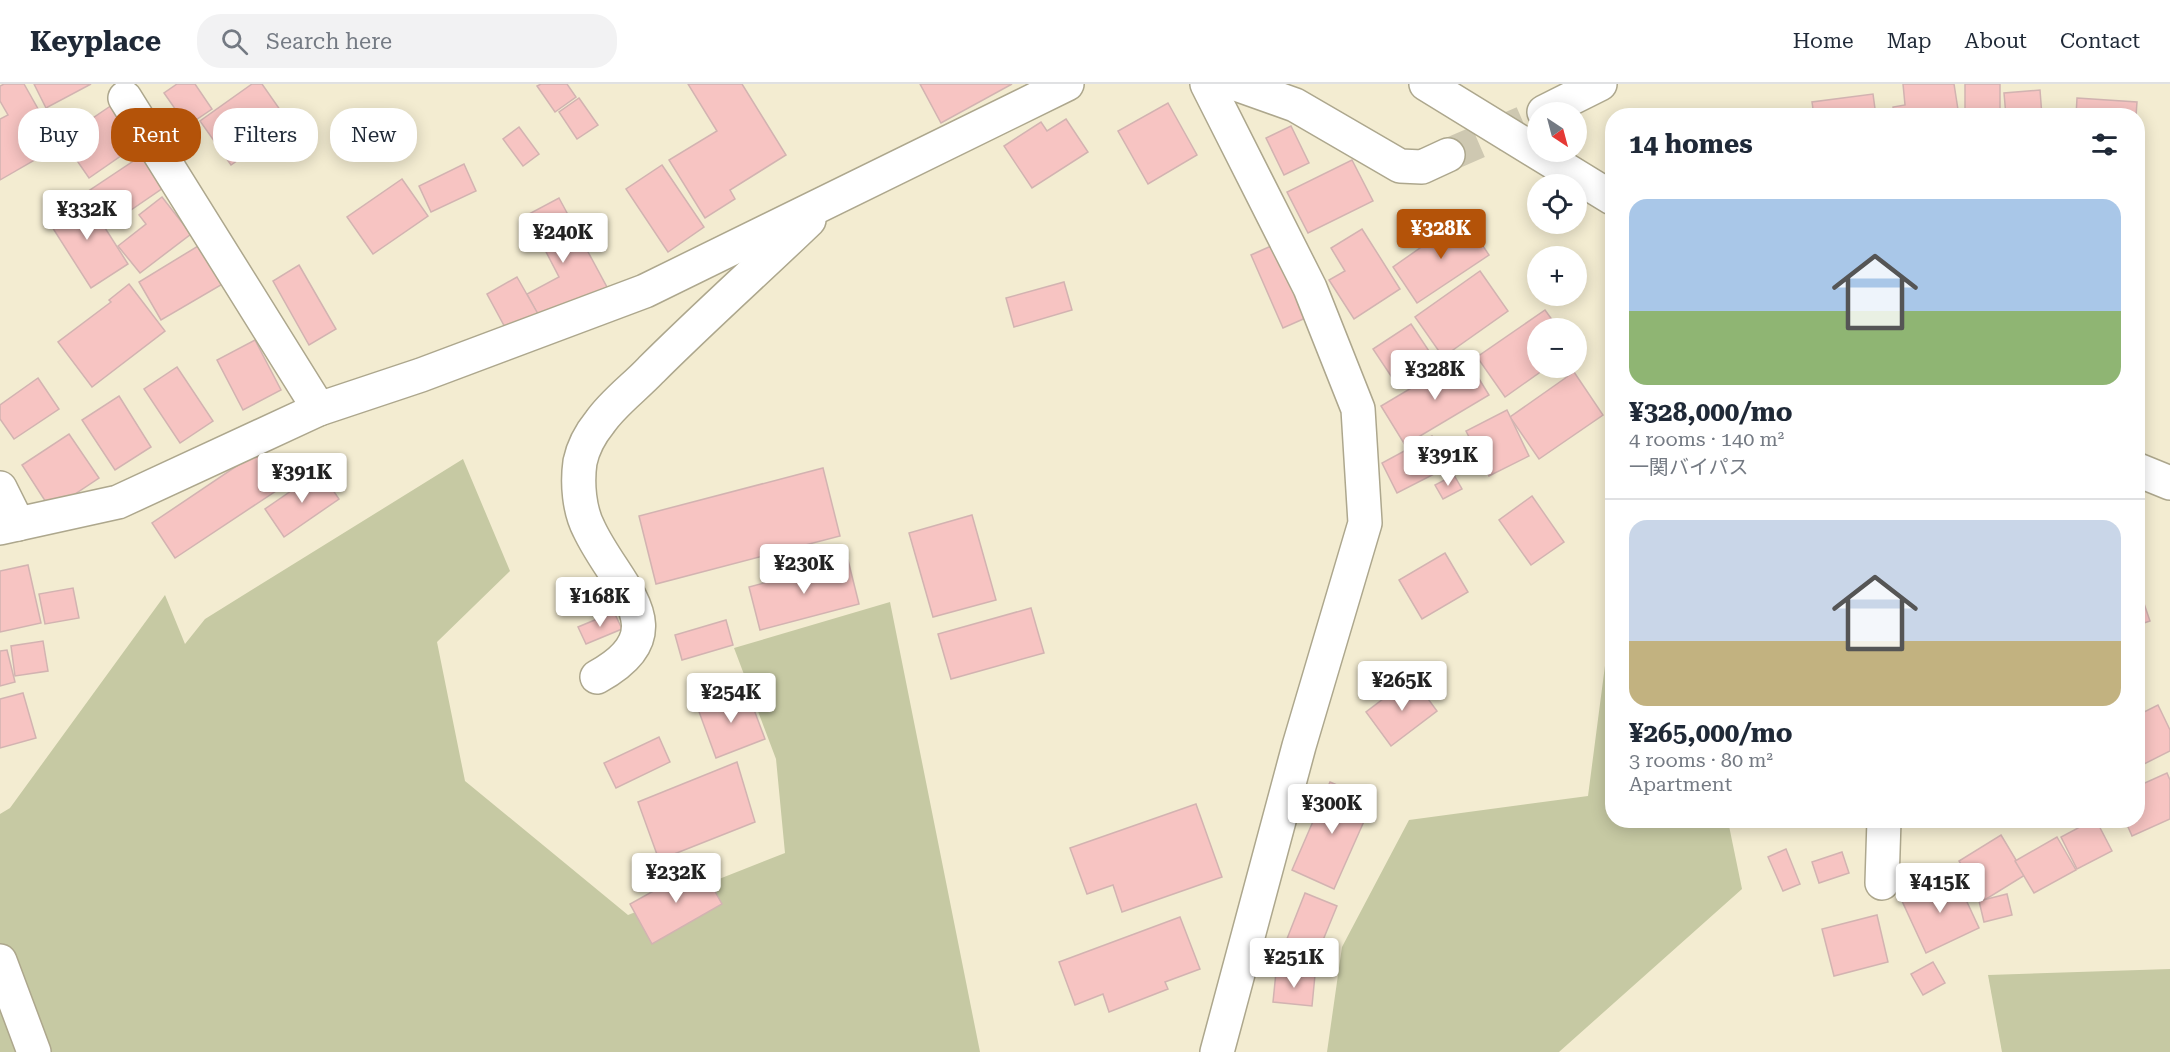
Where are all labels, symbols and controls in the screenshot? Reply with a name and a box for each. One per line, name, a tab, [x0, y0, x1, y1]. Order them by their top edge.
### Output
search box	[197, 14, 617, 68]
text: Keyplace	[30, 25, 161, 58]
icon: search	[218, 25, 251, 58]
text: Search here	[266, 29, 392, 54]
text: Home	[1793, 29, 1854, 53]
text: Map	[1887, 29, 1932, 53]
text: About	[1965, 29, 2027, 53]
text: Contact	[2060, 29, 2140, 53]
north arrow	[1527, 102, 1587, 162]
map controls	[1527, 102, 1587, 378]
chip: Buy	[18, 108, 99, 162]
chip: Rent	[111, 108, 201, 162]
chip: Filters	[213, 108, 318, 162]
chip: New	[330, 108, 417, 162]
icon: filters	[2088, 128, 2121, 161]
text: 14 homes	[1629, 129, 1753, 159]
button: locate	[1527, 174, 1587, 234]
pin: ¥332K	[45, 190, 129, 241]
text: ¥332K	[57, 197, 117, 221]
pin: ¥328K	[1399, 209, 1483, 260]
pin: ¥240K	[521, 213, 605, 264]
text: ¥328K	[1411, 216, 1471, 240]
text: ¥240K	[533, 220, 593, 244]
icon: home	[1821, 238, 1929, 346]
button: +	[1527, 246, 1587, 306]
button: −	[1527, 318, 1587, 378]
pin: ¥328K	[1393, 350, 1477, 401]
text: ¥328K	[1405, 357, 1465, 381]
text: ¥328,000/mo	[1629, 397, 1793, 427]
text: 4 rooms · 140 m²	[1629, 427, 1784, 451]
pin: ¥391K	[1406, 436, 1490, 487]
text: ¥391K	[1418, 443, 1478, 467]
pin: ¥391K	[260, 453, 344, 504]
text: 一関バイパス	[1629, 455, 1749, 479]
text: ¥391K	[272, 460, 332, 484]
pin: ¥230K	[762, 544, 846, 595]
text: ¥230K	[774, 551, 834, 575]
icon: home	[1821, 559, 1929, 667]
pin: ¥168K	[558, 577, 642, 628]
text: ¥168K	[570, 584, 630, 608]
pin: ¥265K	[1360, 661, 1444, 712]
text: ¥265K	[1372, 668, 1432, 692]
pin: ¥254K	[689, 673, 773, 724]
text: ¥254K	[701, 680, 761, 704]
text: ¥265,000/mo	[1629, 718, 1793, 748]
text: 3 rooms · 80 m²	[1629, 748, 1773, 772]
text: Apartment	[1629, 772, 1732, 796]
pin: ¥300K	[1290, 784, 1374, 835]
text: ¥300K	[1302, 791, 1362, 815]
pin: ¥232K	[634, 853, 718, 904]
text: ¥232K	[646, 860, 706, 884]
pin: ¥415K	[1898, 863, 1982, 914]
text: ¥415K	[1910, 870, 1970, 894]
pin: ¥251K	[1252, 938, 1336, 989]
text: ¥251K	[1264, 945, 1324, 969]

